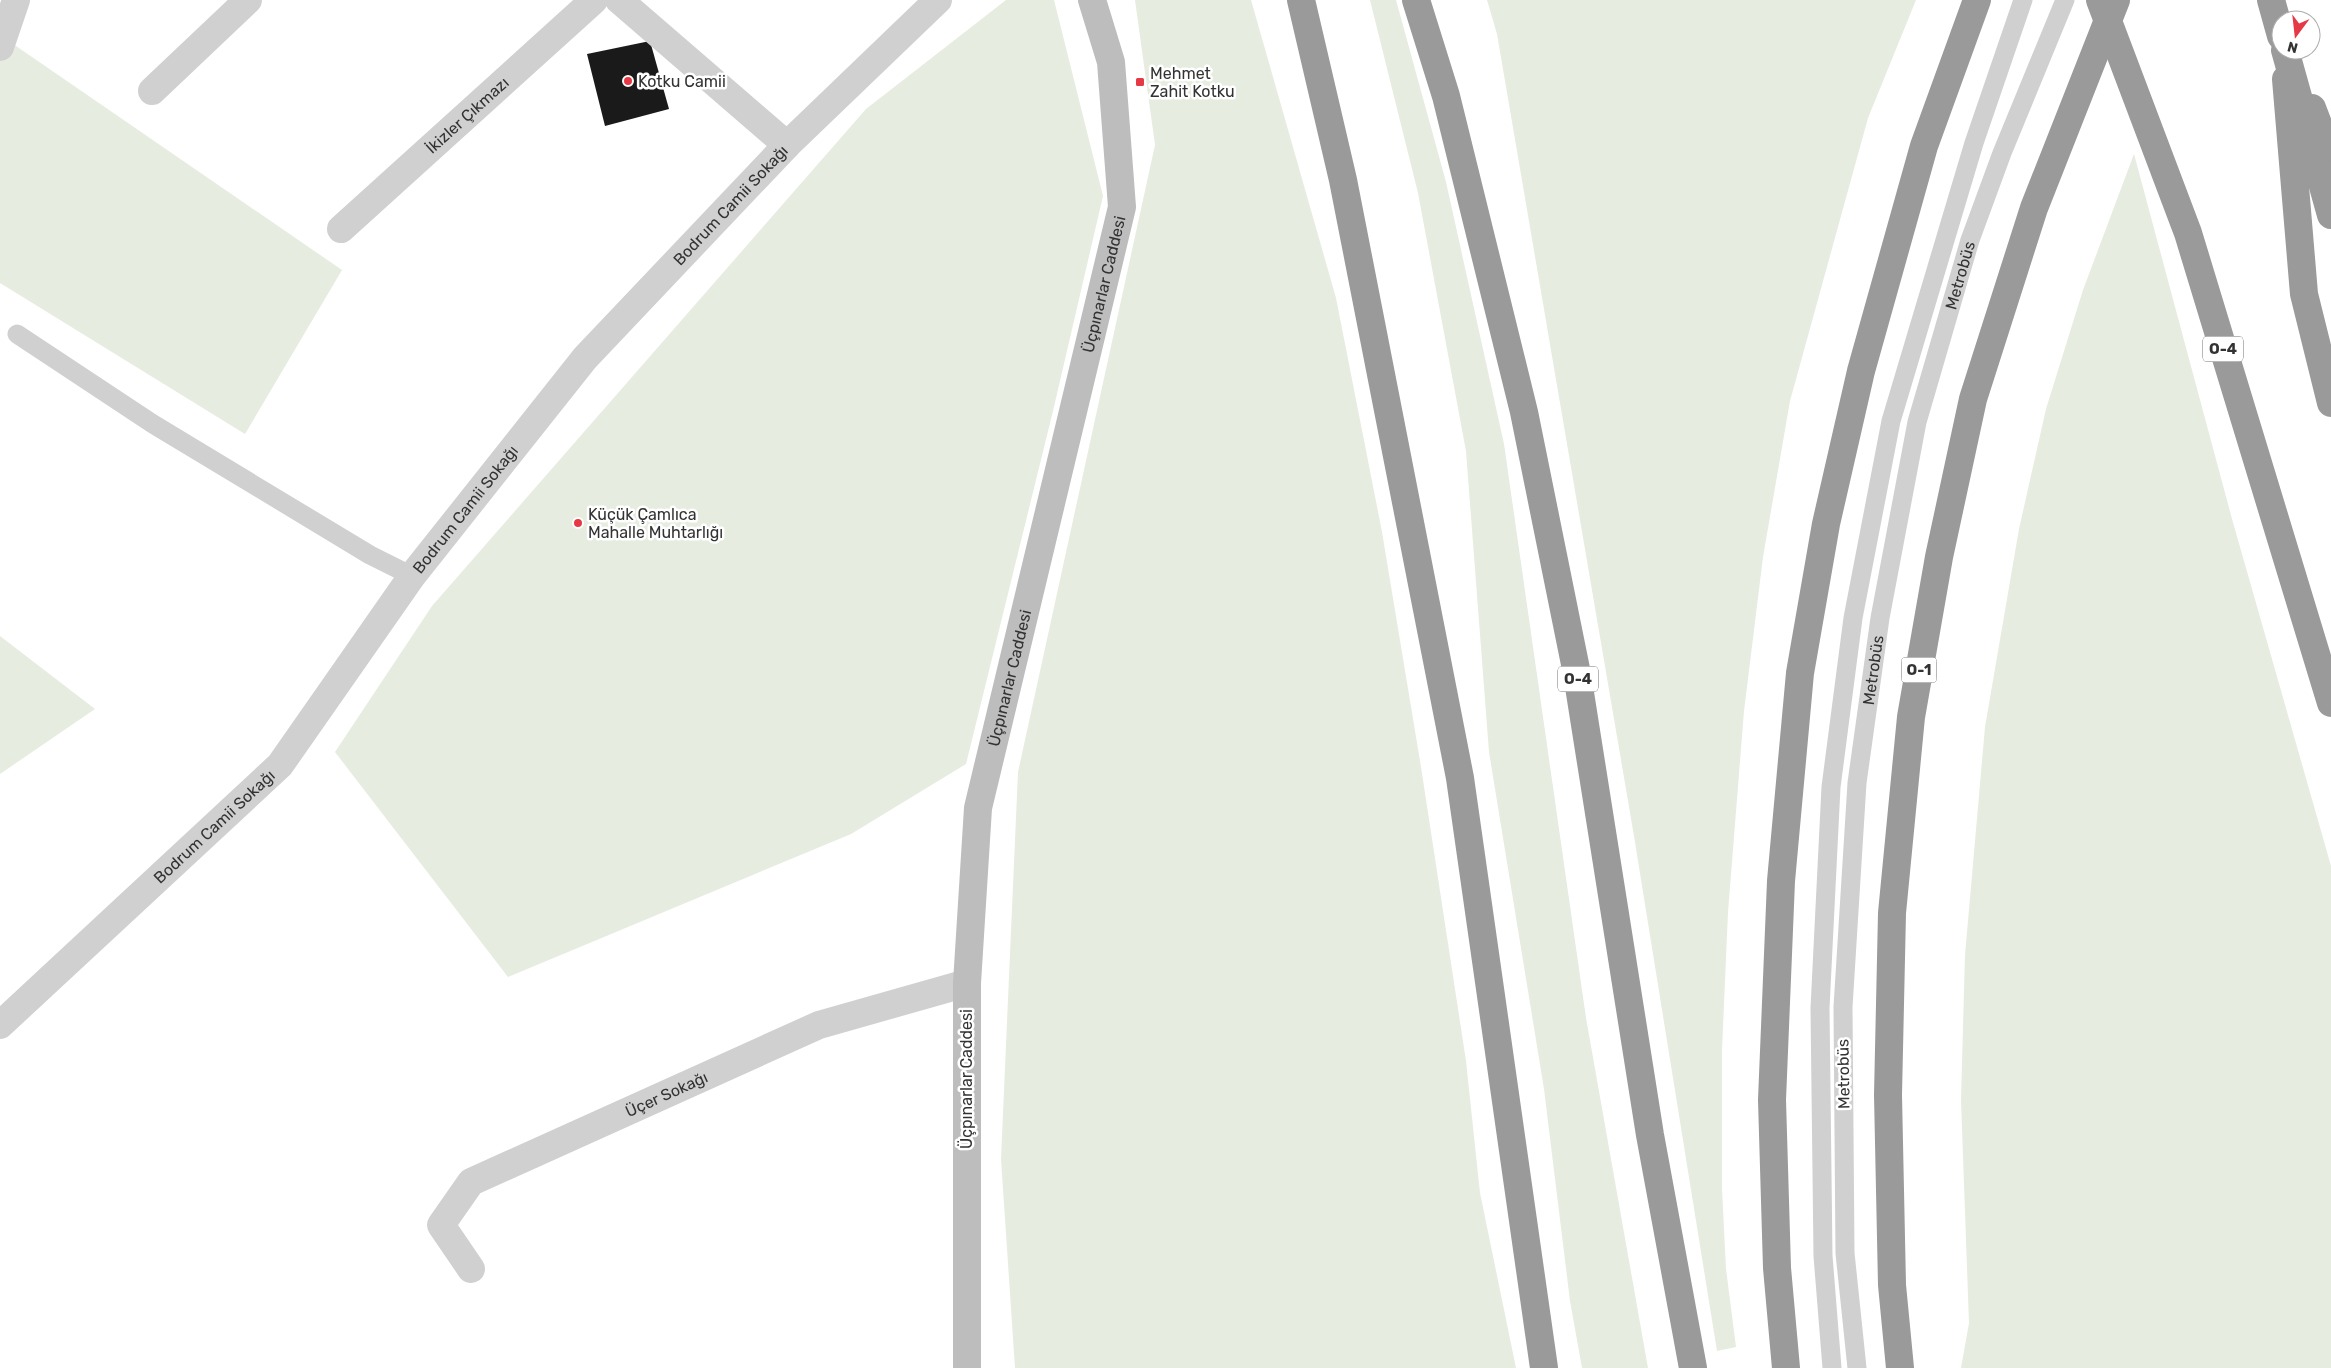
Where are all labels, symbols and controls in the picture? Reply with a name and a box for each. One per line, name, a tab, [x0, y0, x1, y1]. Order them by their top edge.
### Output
north arrow	[2271, 10, 2321, 60]
text: N	[2286, 38, 2300, 57]
place label: Mehmet Zahit Kotku	[1150, 64, 1235, 101]
place label: Kotku Camii	[638, 72, 726, 91]
street label: İkizler Çıkmazı	[422, 73, 513, 158]
marker: Kotku Camii	[622, 75, 634, 87]
marker: Mehmet Zahit Kotku	[1134, 76, 1146, 88]
street label: Bodrum Camii Sokağı	[669, 141, 792, 269]
street label: Üçpınarlar Caddesi	[1078, 214, 1130, 355]
street label: Metrobüs	[1941, 239, 1979, 312]
road number: O-4	[2203, 336, 2243, 362]
street label: Bodrum Camii Sokağı	[409, 442, 522, 577]
place label: Küçük Çamlıca Mahalle Muhtarlığı	[588, 505, 723, 542]
marker: Küçük Çamlıca Mahalle Muhtarlığı	[572, 517, 584, 529]
street label: Üçpınarlar Caddesi	[984, 608, 1035, 748]
street label: Metrobüs	[1859, 634, 1887, 706]
road number: O-1	[1902, 658, 1936, 682]
road number: O-4	[1558, 666, 1598, 692]
street label: Bodrum Camii Sokağı	[150, 766, 279, 887]
street label: Üçpınarlar Caddesi	[957, 1009, 976, 1149]
street label: Metrobüs	[1833, 1039, 1854, 1109]
street label: Üçer Sokağı	[622, 1068, 711, 1121]

